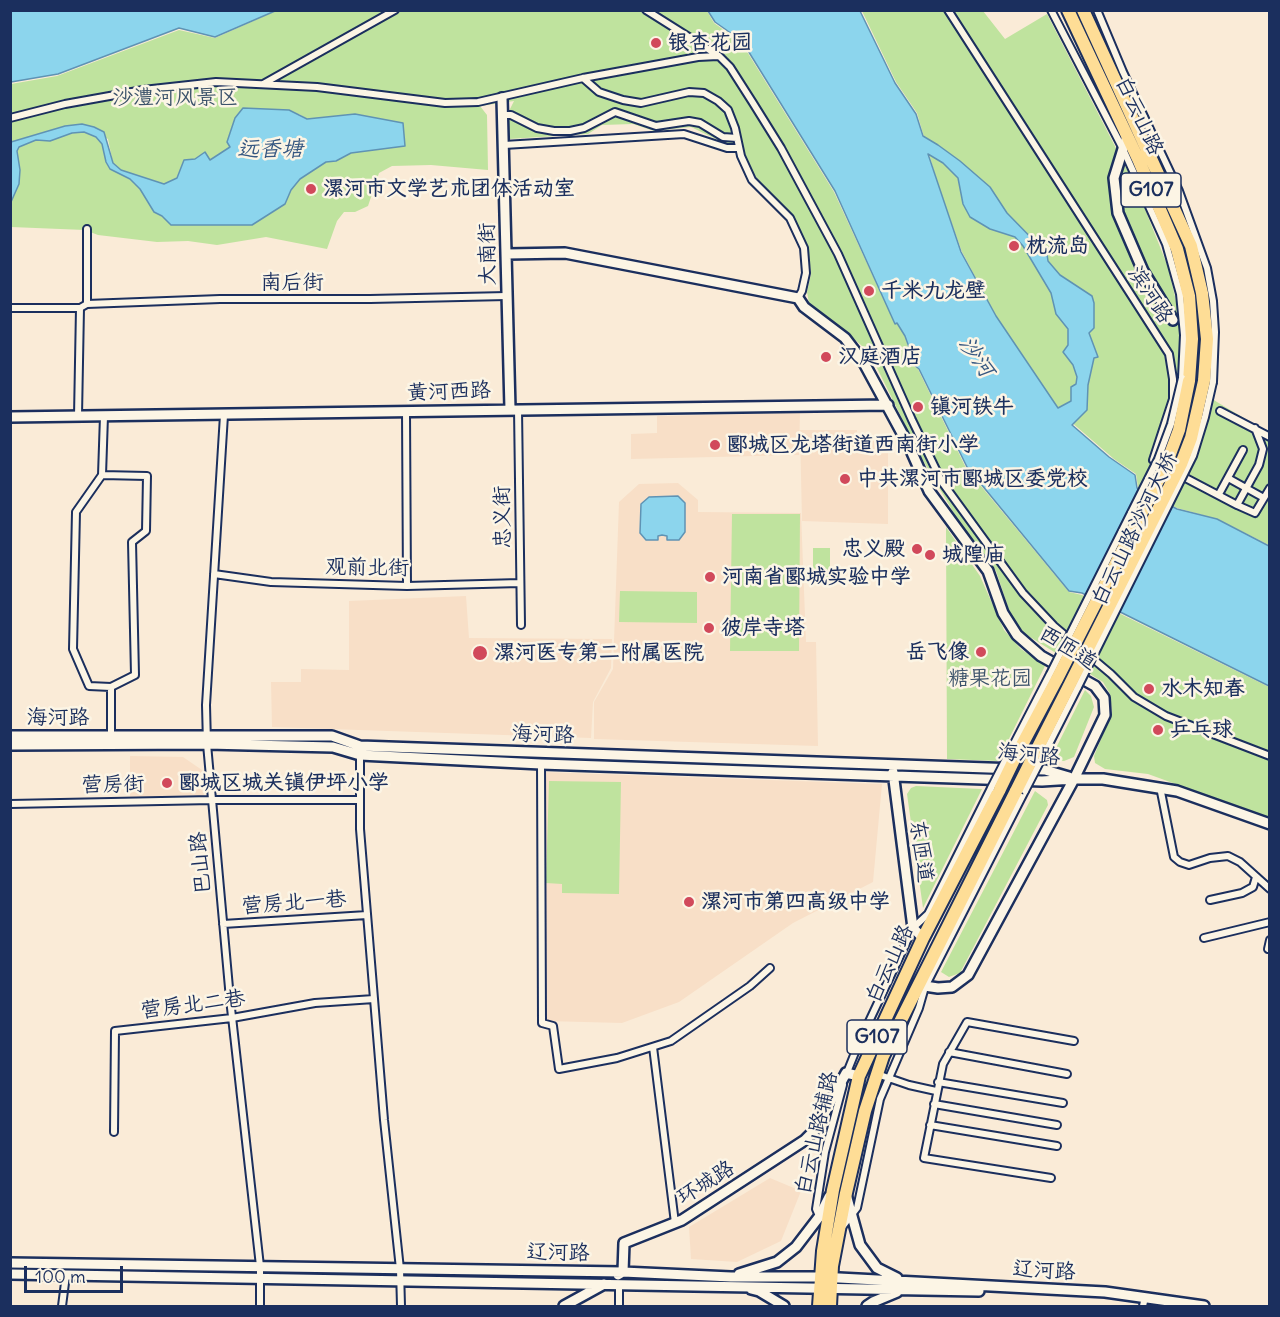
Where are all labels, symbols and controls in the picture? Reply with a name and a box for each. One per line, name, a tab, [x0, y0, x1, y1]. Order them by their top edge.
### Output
place label: 银杏花园	[668, 30, 752, 56]
marker: 银杏花园	[649, 36, 663, 50]
street label: 白云山路	[1110, 73, 1168, 159]
park label: 沙澧河风景区	[112, 85, 238, 111]
water label: 远香塘	[237, 137, 303, 163]
road number: G107	[1121, 173, 1181, 207]
place label: 漯河市文学艺术团体活动室	[323, 176, 575, 202]
marker: 漯河市文学艺术团体活动室	[304, 182, 318, 196]
street label: 大南街	[475, 222, 501, 286]
place label: 枕流岛	[1026, 233, 1089, 259]
marker: 枕流岛	[1007, 239, 1021, 253]
street label: 滨河路	[1122, 262, 1178, 328]
street label: 南后街	[261, 270, 323, 296]
place label: 千米九龙壁	[881, 278, 986, 304]
marker: 千米九龙壁	[862, 284, 876, 298]
water label: 沙河	[953, 331, 999, 383]
place label: 汉庭酒店	[838, 344, 922, 370]
marker: 汉庭酒店	[819, 350, 833, 364]
street label: 黄河西路	[407, 378, 491, 406]
place label: 镇河铁牛	[930, 394, 1014, 420]
marker: 镇河铁牛	[911, 400, 925, 414]
place label: 郾城区龙塔街道西南街小学	[727, 432, 979, 458]
marker: 郾城区龙塔街道西南街小学	[708, 438, 722, 452]
street label: 白云山路沙河大桥	[1087, 448, 1183, 610]
place label: 中共漯河市郾城区委党校	[857, 466, 1088, 492]
marker: 中共漯河市郾城区委党校	[838, 472, 852, 486]
street label: 忠义街	[490, 485, 516, 549]
place label: 忠义殿	[842, 536, 905, 562]
marker: 忠义殿	[910, 542, 924, 556]
place label: 城隍庙	[942, 542, 1005, 568]
marker: 城隍庙	[923, 548, 937, 562]
street label: 观前北街	[325, 555, 409, 581]
place label: 河南省郾城实验中学	[722, 564, 911, 590]
marker: 河南省郾城实验中学	[703, 570, 717, 584]
place label: 彼岸寺塔	[721, 615, 805, 641]
marker: 彼岸寺塔	[702, 621, 716, 635]
street label: 西匝道	[1035, 621, 1101, 675]
place label: 岳飞像	[906, 639, 969, 665]
place label: 漯河医专第二附属医院	[494, 640, 704, 666]
marker: 漯河医专第二附属医院	[471, 644, 489, 662]
marker: 岳飞像	[974, 645, 988, 659]
park label: 糖果花园	[948, 666, 1032, 692]
place label: 水木知春	[1161, 676, 1245, 702]
marker: 水木知春	[1142, 682, 1156, 696]
street label: 海河路	[27, 705, 89, 731]
place label: 乒乓球	[1170, 717, 1233, 743]
street label: 海河路	[511, 721, 575, 749]
marker: 乒乓球	[1151, 723, 1165, 737]
street label: 海河路	[996, 739, 1062, 771]
place label: 郾城区城关镇伊坪小学	[179, 770, 389, 796]
street label: 营房街	[81, 772, 145, 798]
marker: 郾城区城关镇伊坪小学	[160, 776, 174, 790]
street label: 东匝道	[904, 818, 938, 884]
street label: 巴山路	[186, 831, 216, 895]
street label: 营房北一巷	[241, 887, 347, 919]
place label: 漯河市第四高级中学	[701, 889, 890, 915]
marker: 漯河市第四高级中学	[682, 895, 696, 909]
street label: 白云山路	[861, 921, 919, 1007]
street label: 营房北二巷	[139, 986, 247, 1024]
road number: G107	[847, 1020, 907, 1054]
street label: 白云山路辅路	[791, 1069, 843, 1197]
street label: 环城路	[673, 1156, 739, 1210]
street label: 辽河路	[526, 1240, 590, 1266]
scale bar	[27, 1254, 126, 1292]
street label: 辽河路	[1012, 1257, 1076, 1285]
text: 100 m	[35, 1265, 86, 1288]

